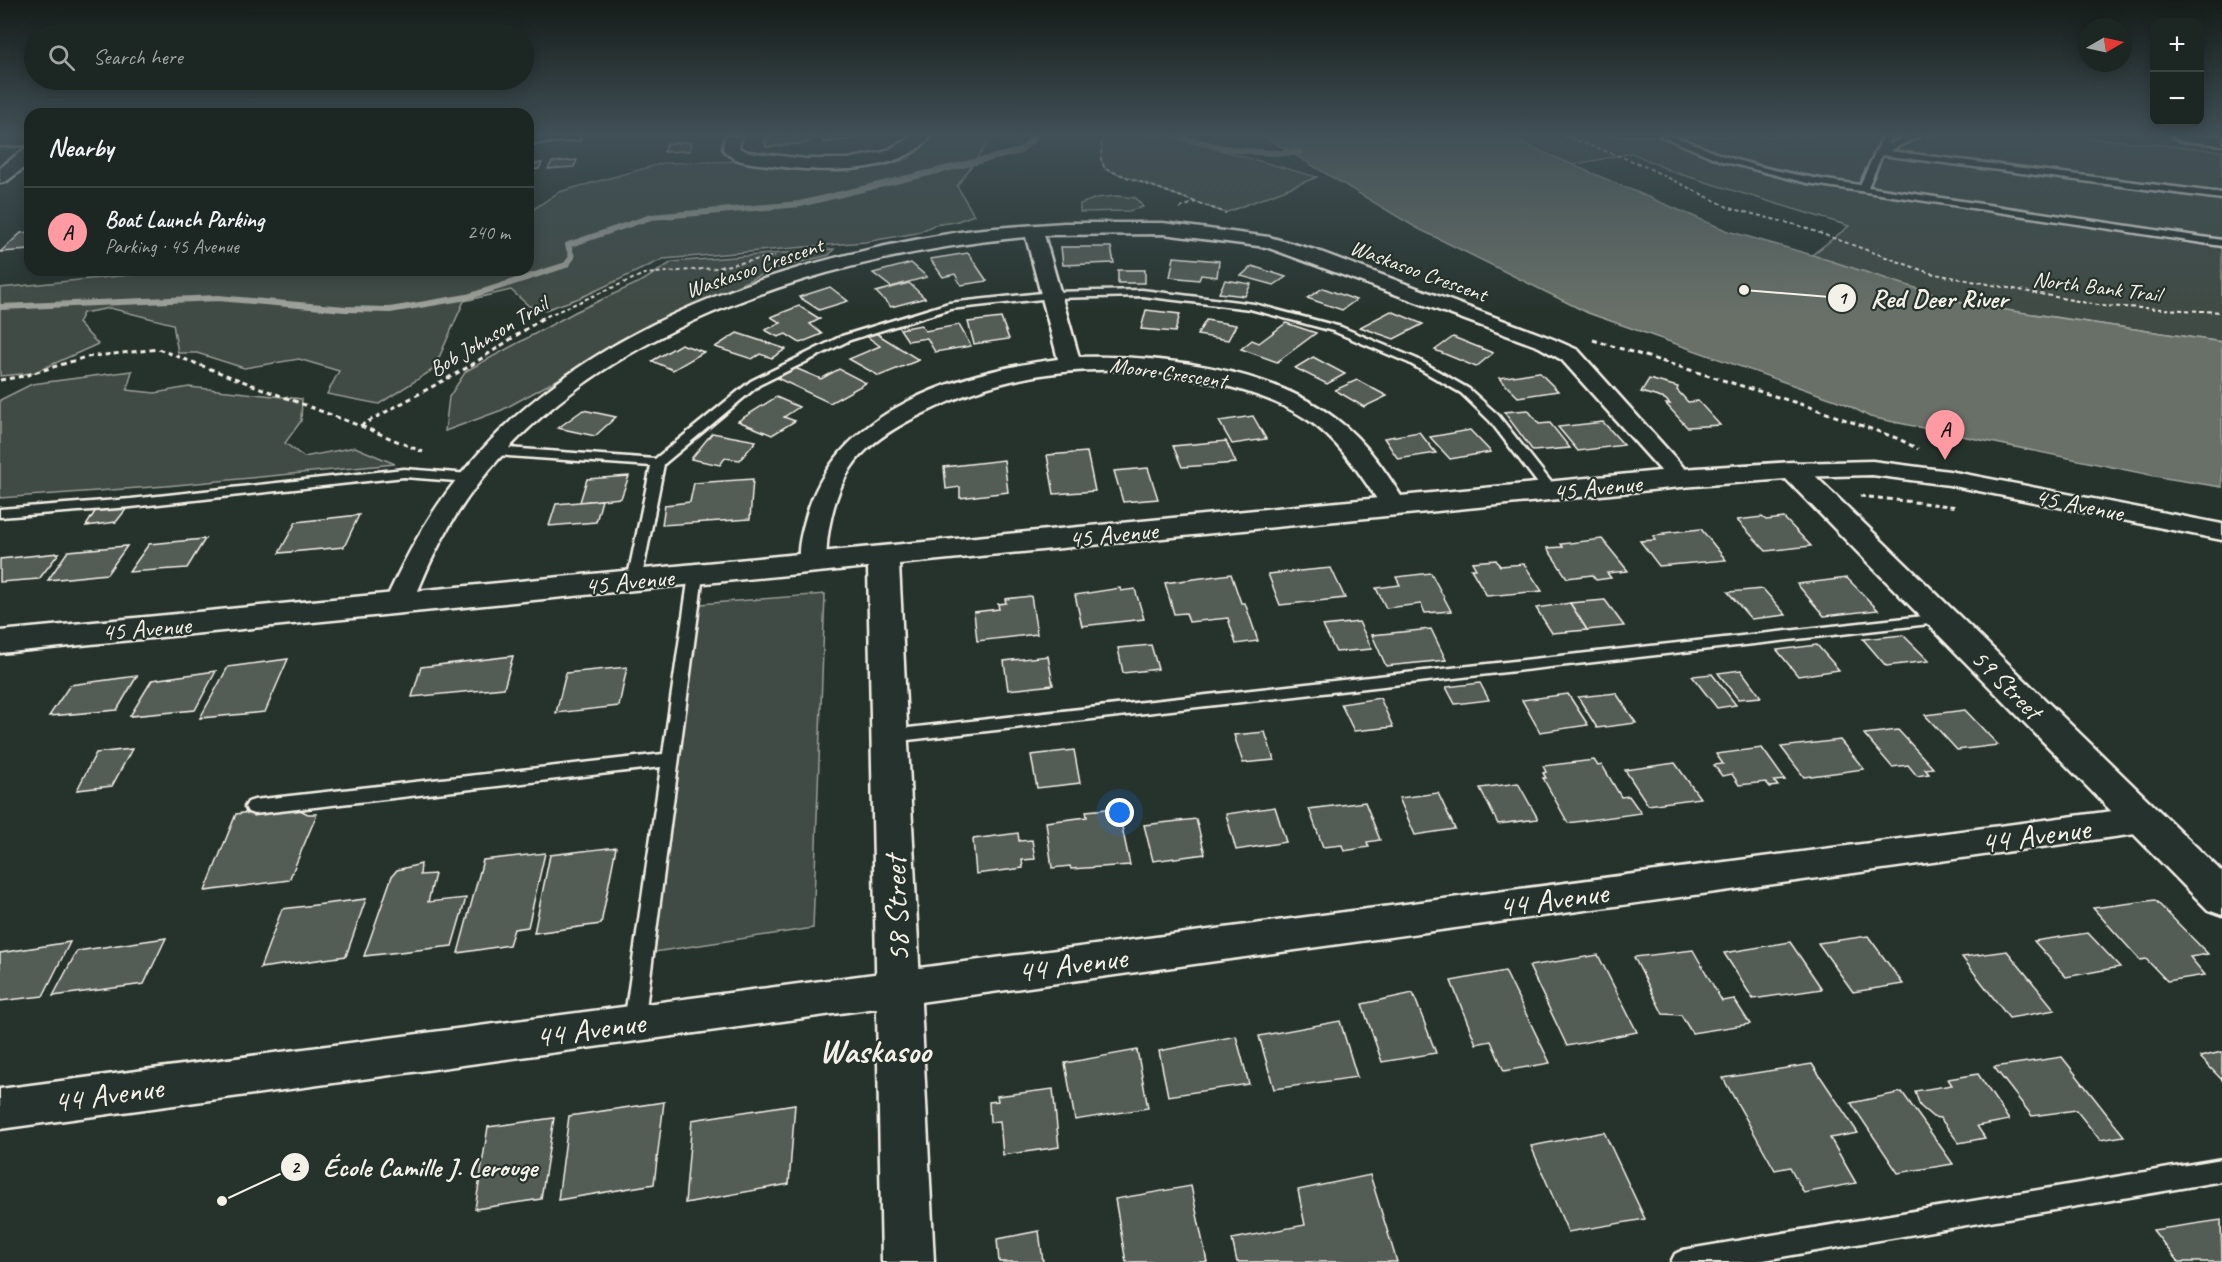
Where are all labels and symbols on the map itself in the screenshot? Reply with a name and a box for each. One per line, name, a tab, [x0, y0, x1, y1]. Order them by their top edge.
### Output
north arrow	[2078, 18, 2132, 72]
street label: Waskasoo Crescent	[682, 230, 829, 305]
street label: Waskasoo Crescent	[1346, 233, 1493, 310]
street label: North Bank Trail	[2031, 265, 2167, 309]
callout: Red Deer River	[1827, 275, 2020, 320]
text: Red Deer River	[1870, 281, 2011, 315]
text: 1	[1838, 287, 1848, 309]
street label: Bob Johnson Trail	[424, 288, 557, 383]
street label: Moore Crescent	[1108, 351, 1230, 395]
pin: A	[1926, 410, 1964, 460]
street label: 45 Avenue	[1551, 466, 1645, 509]
street label: 45 Avenue	[2032, 480, 2127, 530]
street label: 45 Avenue	[1067, 513, 1161, 556]
street label: 45 Avenue	[583, 560, 677, 603]
street label: 45 Avenue	[100, 608, 194, 649]
street label: 59 Street	[1964, 642, 2051, 729]
your location	[1105, 798, 1134, 827]
street label: 44 Avenue	[1978, 807, 2095, 863]
street label: 58 Street	[874, 851, 919, 963]
street label: 44 Avenue	[1496, 871, 1613, 927]
street label: 44 Avenue	[1015, 936, 1132, 992]
street label: 44 Avenue	[533, 1001, 650, 1057]
district label: Waskasoo	[819, 1030, 933, 1072]
street label: 44 Avenue	[51, 1066, 168, 1122]
callout: École Camille J. Lerouge	[280, 1144, 549, 1189]
text: École Camille J. Lerouge	[323, 1150, 540, 1184]
text: 2	[291, 1156, 301, 1178]

